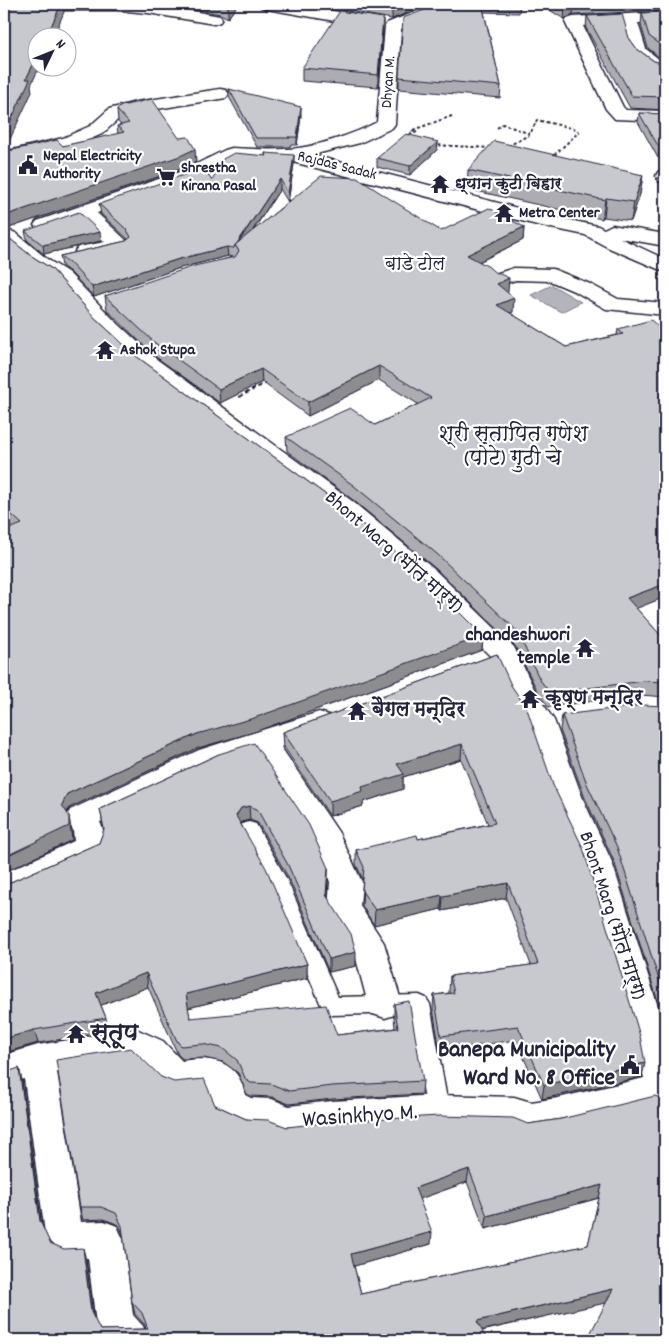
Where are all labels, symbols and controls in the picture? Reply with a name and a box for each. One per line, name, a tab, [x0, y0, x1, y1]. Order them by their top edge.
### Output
north arrow	[28, 28, 78, 78]
text: N	[50, 35, 70, 54]
street label: Dhyan M.	[376, 55, 402, 109]
place label: Nepal Electricity Authority	[43, 145, 143, 186]
street label: Rajdas Sadak	[295, 145, 379, 187]
public building icon: Nepal Electricity Authority	[17, 154, 39, 176]
place label: Shrestha Kirana Pasal	[181, 157, 256, 198]
supermarket icon: Shrestha Kirana Pasal	[155, 166, 177, 188]
temple icon: ध्यान कुटी बिहार	[429, 173, 451, 195]
place label: ध्यान कुटी बिहार	[455, 173, 563, 196]
temple icon: Metra Center	[493, 202, 515, 224]
place label: Metra Center	[519, 202, 601, 225]
district label: बाडे टोल	[384, 252, 446, 278]
temple icon: Ashok Stupa	[94, 339, 116, 361]
place label: Ashok Stupa	[120, 339, 196, 362]
district label: श्री स्तापित गणेश (पोटे) गुठी चे	[438, 420, 589, 475]
street label: Bhont Marg (भाेंत मार्ग)	[318, 484, 469, 621]
place label: chandeshwori temple	[466, 622, 570, 673]
temple icon: chandeshwori temple	[574, 637, 596, 659]
place label: कृष्ण मन्दिर	[544, 684, 644, 713]
temple icon: कृष्ण मन्दिर	[519, 688, 541, 710]
place label: बैगल मन्दिर	[371, 696, 466, 725]
temple icon: बैगल मन्दिर	[346, 700, 368, 722]
street label: Bhont Marg (भाेंत मार्ग)	[571, 828, 652, 1004]
place label: स्तूप	[90, 1017, 140, 1051]
temple icon: स्तूप	[65, 1023, 87, 1045]
place label: Banepa Municipality Ward No. 8 Office	[438, 1034, 616, 1096]
public building icon: Banepa Municipality Ward No. 8 Office	[619, 1054, 641, 1076]
street label: Wasinkhyo M.	[301, 1096, 419, 1138]

